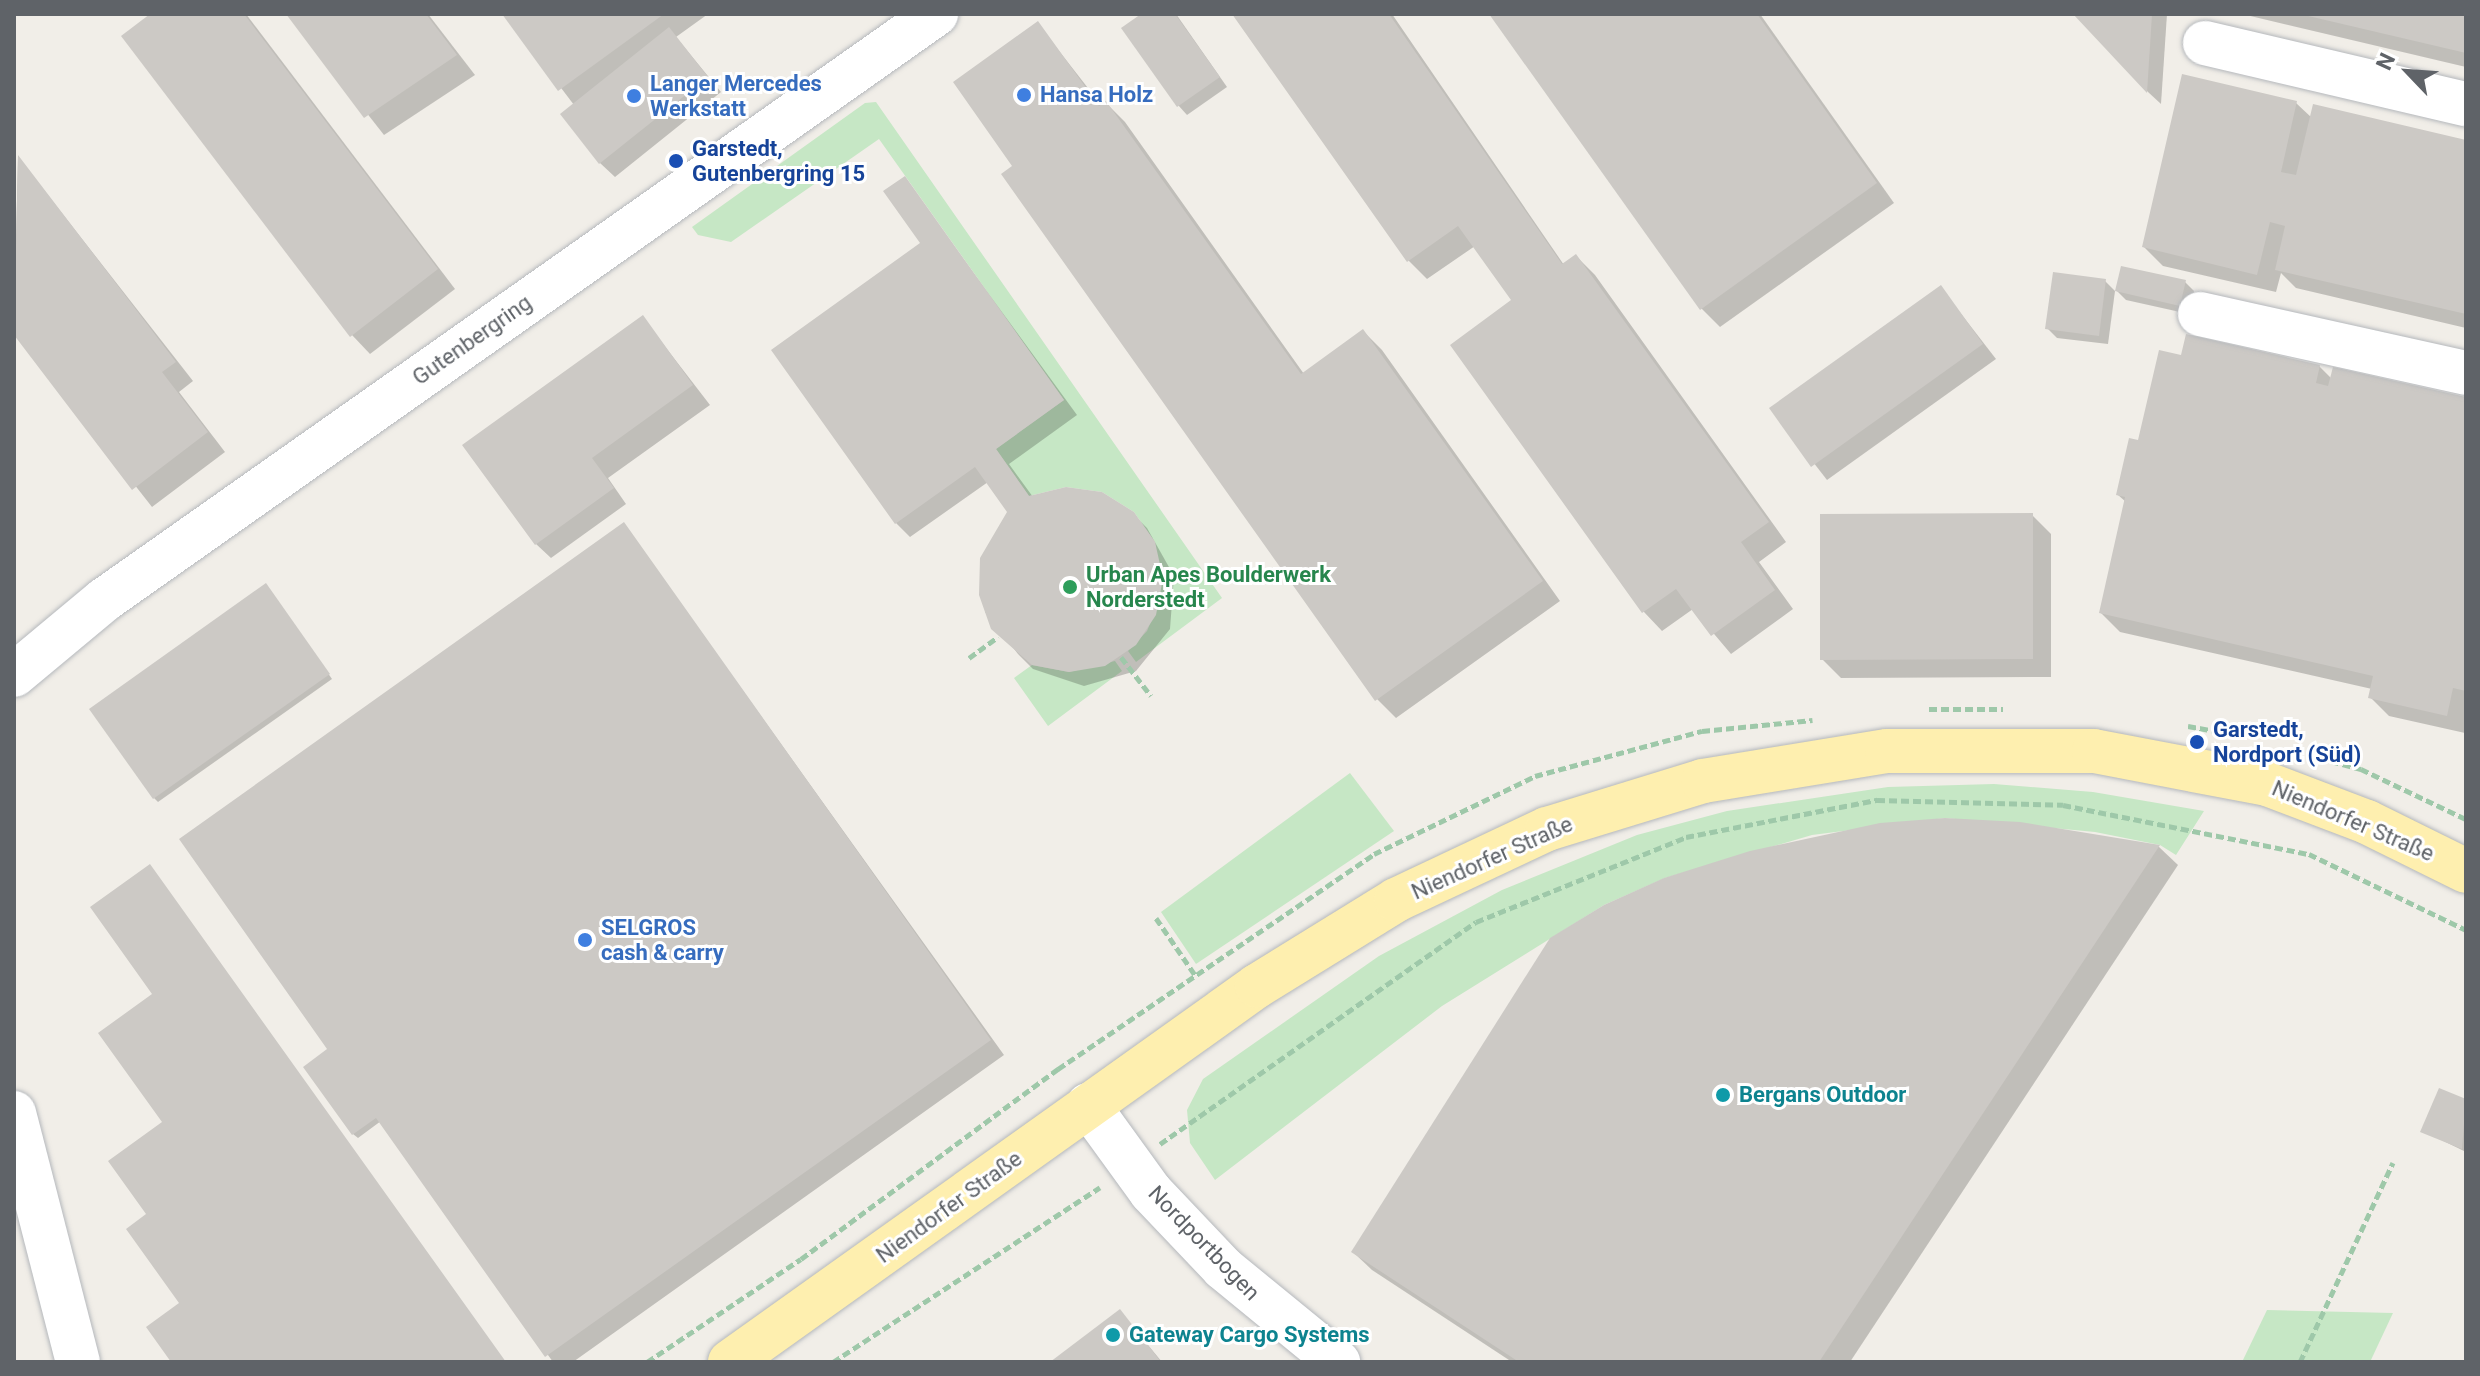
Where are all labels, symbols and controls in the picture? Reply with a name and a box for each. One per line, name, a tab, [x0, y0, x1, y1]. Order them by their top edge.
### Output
north arrow	[2368, 32, 2448, 112]
text: N	[2371, 49, 2400, 74]
place label: Langer Mercedes Werkstatt	[650, 70, 822, 122]
place label: Hansa Holz	[1040, 82, 1153, 108]
marker: Hansa Holz	[1015, 86, 1033, 104]
marker: Langer Mercedes Werkstatt	[625, 87, 643, 105]
place label: Garstedt, Gutenbergring 15	[692, 135, 865, 186]
marker: Garstedt, Gutenbergring 15	[667, 152, 685, 170]
street label: Gutenbergring	[407, 289, 537, 391]
place label: Urban Apes Boulderwerk Norderstedt	[1086, 561, 1331, 612]
marker: Urban Apes Boulderwerk Norderstedt	[1061, 578, 1079, 596]
place label: Garstedt, Nordport (Süd)	[2213, 716, 2361, 768]
marker: Garstedt, Nordport (Süd)	[2188, 733, 2206, 751]
street label: Niendorfer Straße	[2268, 775, 2438, 867]
street label: Niendorfer Straße	[1407, 811, 1577, 905]
place label: SELGROS cash & carry	[601, 914, 724, 966]
marker: SELGROS cash & carry	[576, 931, 594, 949]
place label: Bergans Outdoor	[1739, 1082, 1906, 1108]
marker: Bergans Outdoor	[1714, 1086, 1732, 1104]
street label: Niendorfer Straße	[871, 1145, 1027, 1269]
street label: Nordportbogen	[1143, 1180, 1265, 1306]
place label: Gateway Cargo Systems	[1129, 1322, 1369, 1348]
marker: Gateway Cargo Systems	[1104, 1326, 1122, 1344]

